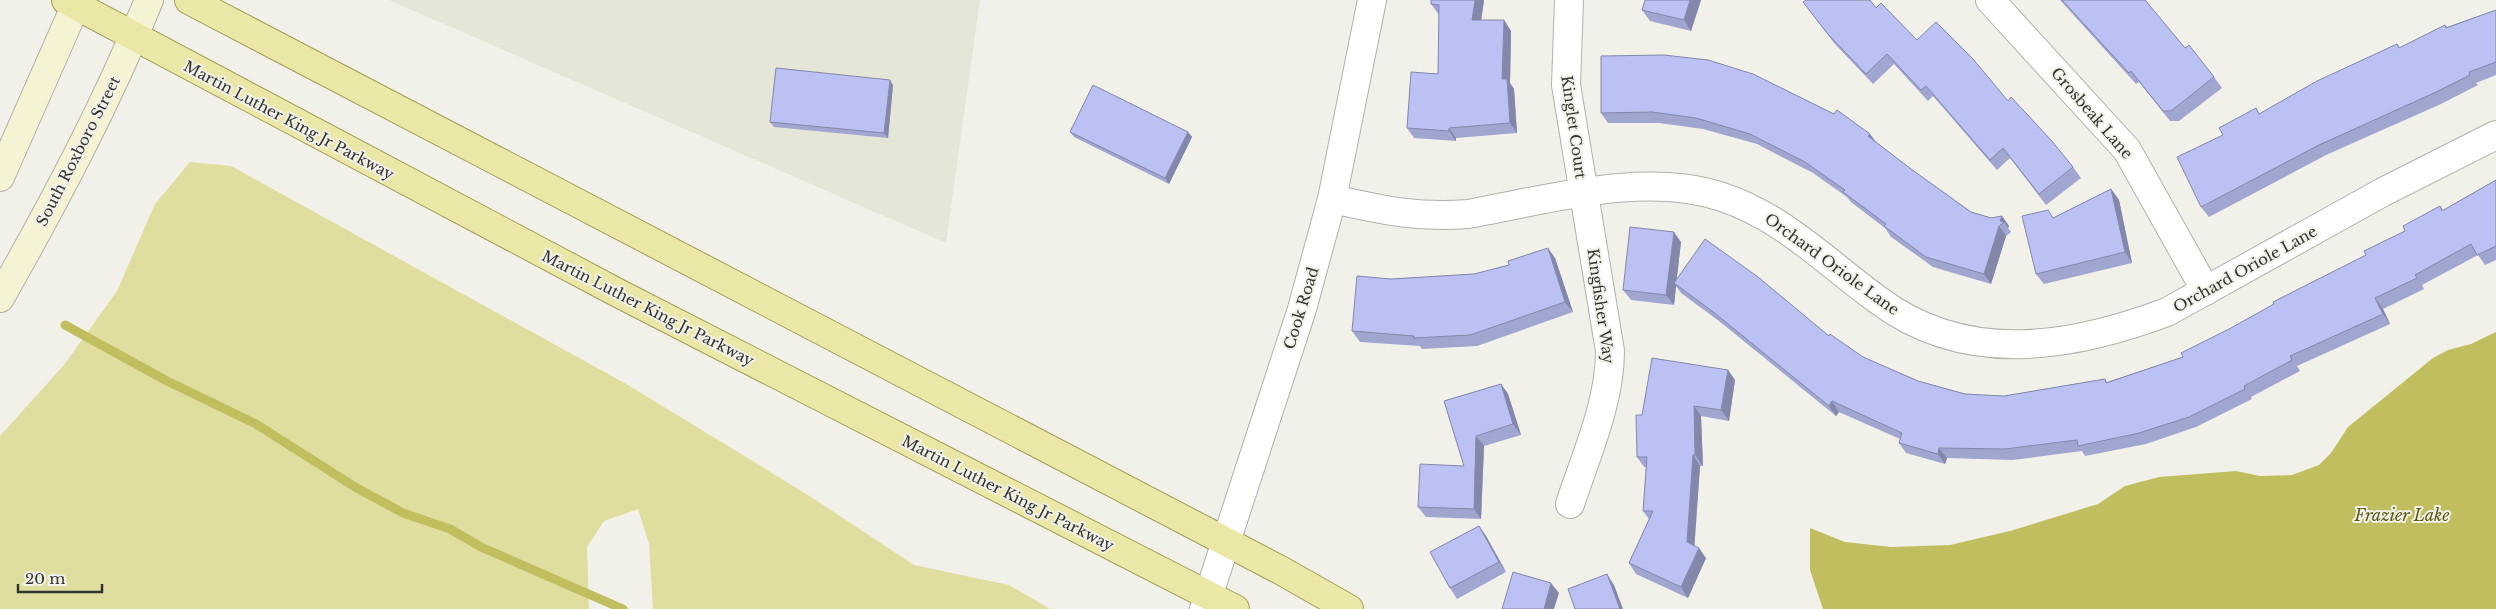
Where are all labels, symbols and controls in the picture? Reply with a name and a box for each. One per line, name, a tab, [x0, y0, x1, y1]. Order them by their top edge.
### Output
street label: Martin Luther King Jr Parkway	[180, 56, 398, 184]
street label: Grosbeak Lane	[2047, 63, 2137, 163]
street label: South Roxboro Street	[32, 72, 124, 229]
street label: Kinglet Court	[1557, 74, 1591, 180]
street label: Orchard Oriole Lane	[1761, 209, 1903, 319]
street label: Orchard Oriole Lane	[2170, 222, 2320, 316]
street label: Martin Luther King Jr Parkway	[539, 246, 758, 370]
street label: Kingfisher Way	[1584, 247, 1619, 365]
street label: Cook Road	[1280, 265, 1322, 351]
street label: Martin Luther King Jr Parkway	[899, 431, 1118, 555]
water label: Frazier Lake	[2353, 505, 2450, 525]
scale bar	[18, 562, 101, 594]
text: 20 m	[25, 569, 65, 588]

